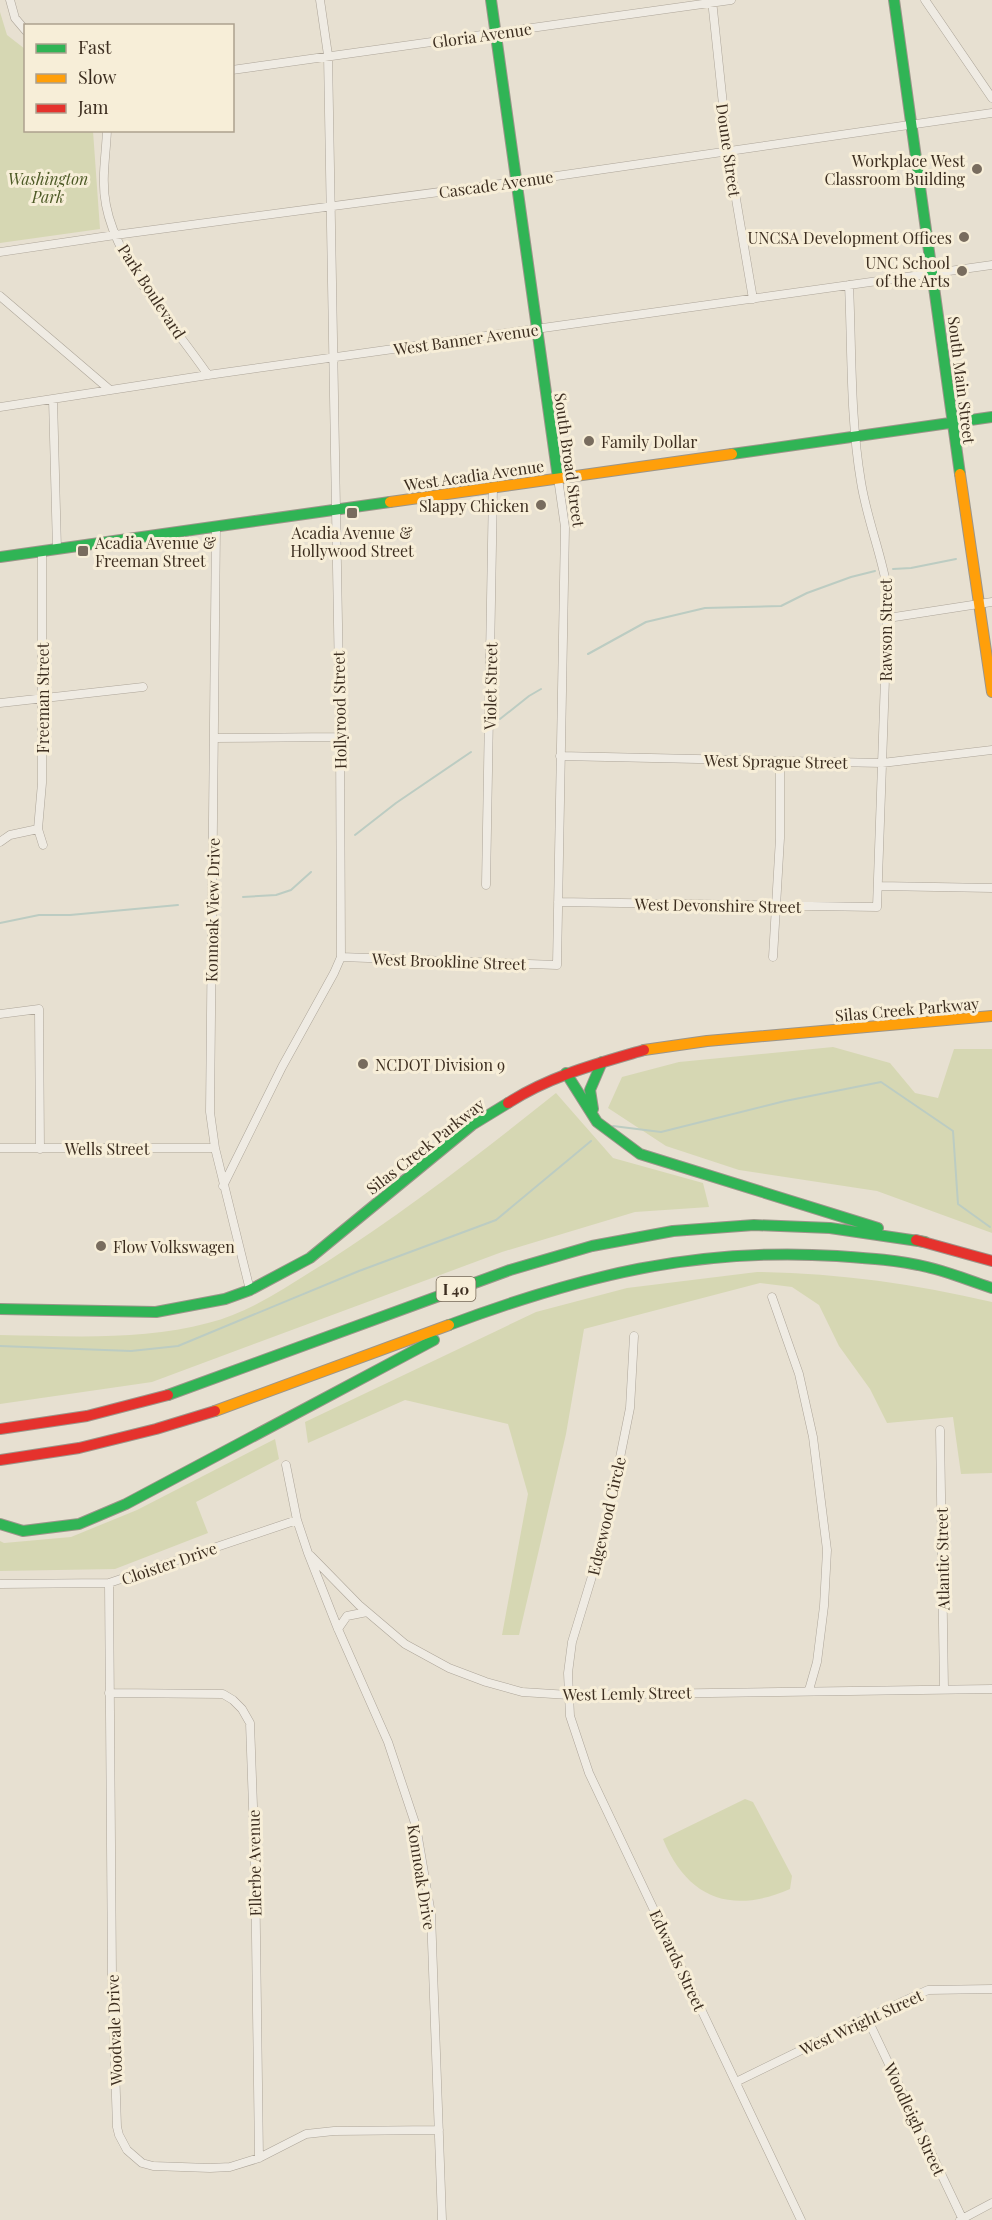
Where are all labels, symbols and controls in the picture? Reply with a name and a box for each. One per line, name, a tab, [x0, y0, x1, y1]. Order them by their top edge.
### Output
street label: Gloria Avenue	[431, 18, 533, 52]
legend	[24, 24, 234, 132]
text: Fast	[78, 35, 112, 59]
text: Slow	[78, 65, 116, 89]
text: Jam	[77, 95, 108, 119]
street label: Doune Street	[712, 102, 746, 198]
place label: Workplace West Classroom Building	[824, 150, 966, 189]
marker: Workplace West Classroom Building	[970, 162, 984, 176]
street label: Cascade Avenue	[437, 166, 555, 202]
park label: Washington Park	[8, 168, 88, 207]
place label: UNCSA Development Offices	[747, 227, 952, 248]
marker: UNCSA Development Offices	[957, 230, 971, 244]
street label: Park Boulevard	[114, 240, 190, 342]
place label: UNC School of the Arts	[865, 252, 950, 291]
marker: UNC School of the Arts	[955, 264, 969, 278]
street label: South Main Street	[944, 315, 980, 446]
street label: West Banner Avenue	[391, 318, 540, 360]
street label: South Broad Street	[550, 391, 590, 529]
place label: Family Dollar	[601, 431, 697, 452]
marker: Family Dollar	[582, 434, 596, 448]
street label: West Acadia Avenue	[402, 455, 545, 495]
place label: Slappy Chicken	[419, 495, 529, 516]
marker: Slappy Chicken	[534, 498, 548, 512]
marker: Acadia Avenue & Hollywood Street	[345, 506, 359, 520]
place label: Acadia Avenue & Hollywood Street	[290, 522, 414, 561]
place label: Acadia Avenue & Freeman Street	[94, 532, 217, 571]
marker: Acadia Avenue & Freeman Street	[76, 544, 90, 558]
street label: Rawson Street	[875, 578, 896, 681]
street label: Freeman Street	[32, 642, 53, 753]
street label: Violet Street	[479, 642, 501, 731]
street label: Hollyrood Street	[327, 650, 351, 769]
street label: West Sprague Street	[703, 749, 848, 773]
street label: Konnoak View Drive	[200, 838, 224, 982]
street label: West Devonshire Street	[633, 893, 802, 917]
street label: West Brookline Street	[371, 948, 527, 974]
street label: Silas Creek Parkway	[834, 992, 980, 1026]
place label: NCDOT Division 9	[375, 1054, 505, 1075]
marker: NCDOT Division 9	[356, 1057, 370, 1071]
street label: Silas Creek Parkway	[362, 1093, 488, 1199]
street label: Wells Street	[64, 1138, 150, 1159]
place label: Flow Volkswagen	[113, 1236, 235, 1257]
marker: Flow Volkswagen	[94, 1239, 108, 1253]
road number: I 40	[436, 1277, 476, 1301]
street label: Edgewood Circle	[582, 1455, 630, 1577]
street label: Atlantic Street	[931, 1507, 953, 1612]
street label: Cloister Drive	[118, 1537, 220, 1589]
street label: West Lemly Street	[561, 1681, 692, 1705]
street label: Ellerbe Avenue	[243, 1809, 265, 1917]
street label: Konnoak Drive	[403, 1823, 441, 1931]
street label: Edwards Street	[645, 1906, 711, 2014]
street label: Woodvale Drive	[102, 1974, 126, 2087]
street label: West Wright Street	[795, 1984, 926, 2060]
street label: Woodleigh Street	[879, 2058, 950, 2179]

